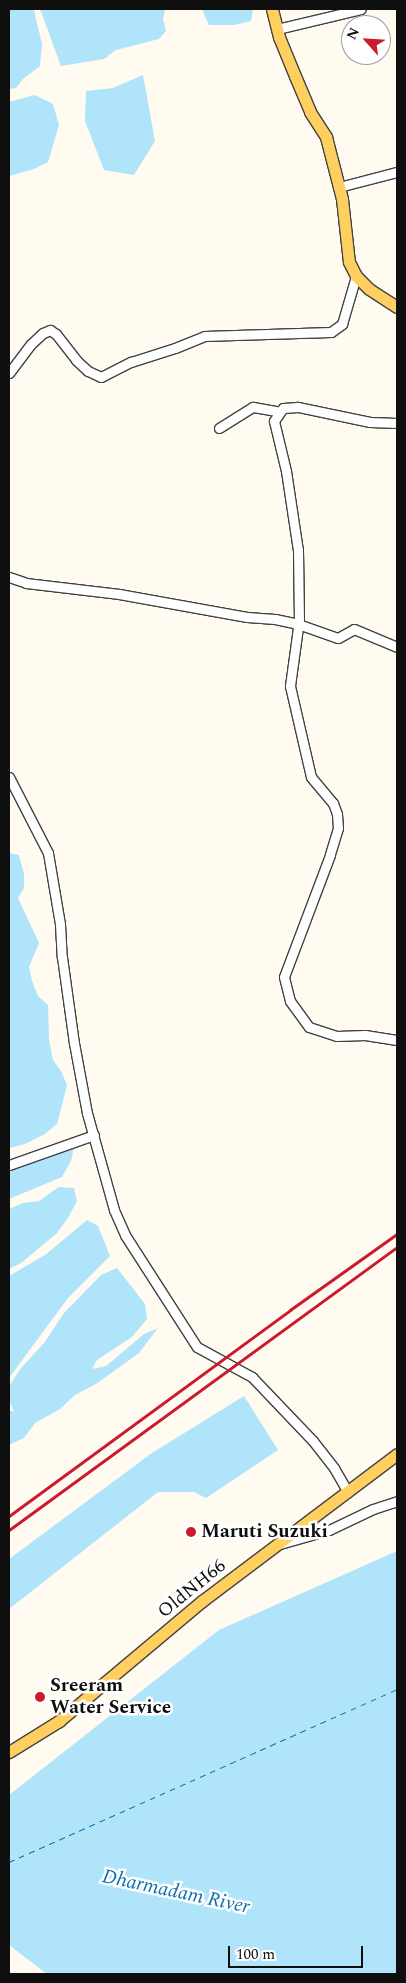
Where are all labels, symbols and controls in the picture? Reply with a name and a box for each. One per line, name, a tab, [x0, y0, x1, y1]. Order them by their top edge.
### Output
north arrow	[341, 15, 391, 65]
text: N	[341, 24, 365, 43]
place label: Maruti Suzuki	[201, 1521, 328, 1543]
marker: Maruti Suzuki	[185, 1526, 197, 1538]
street label: OldNH66	[153, 1555, 231, 1623]
place label: Sreeram Water Service	[50, 1675, 171, 1719]
marker: Sreeram Water Service	[34, 1691, 46, 1703]
water label: Dharmadam River	[100, 1865, 252, 1919]
scale bar	[231, 1936, 366, 1968]
text: 100 m	[236, 1943, 275, 1966]

